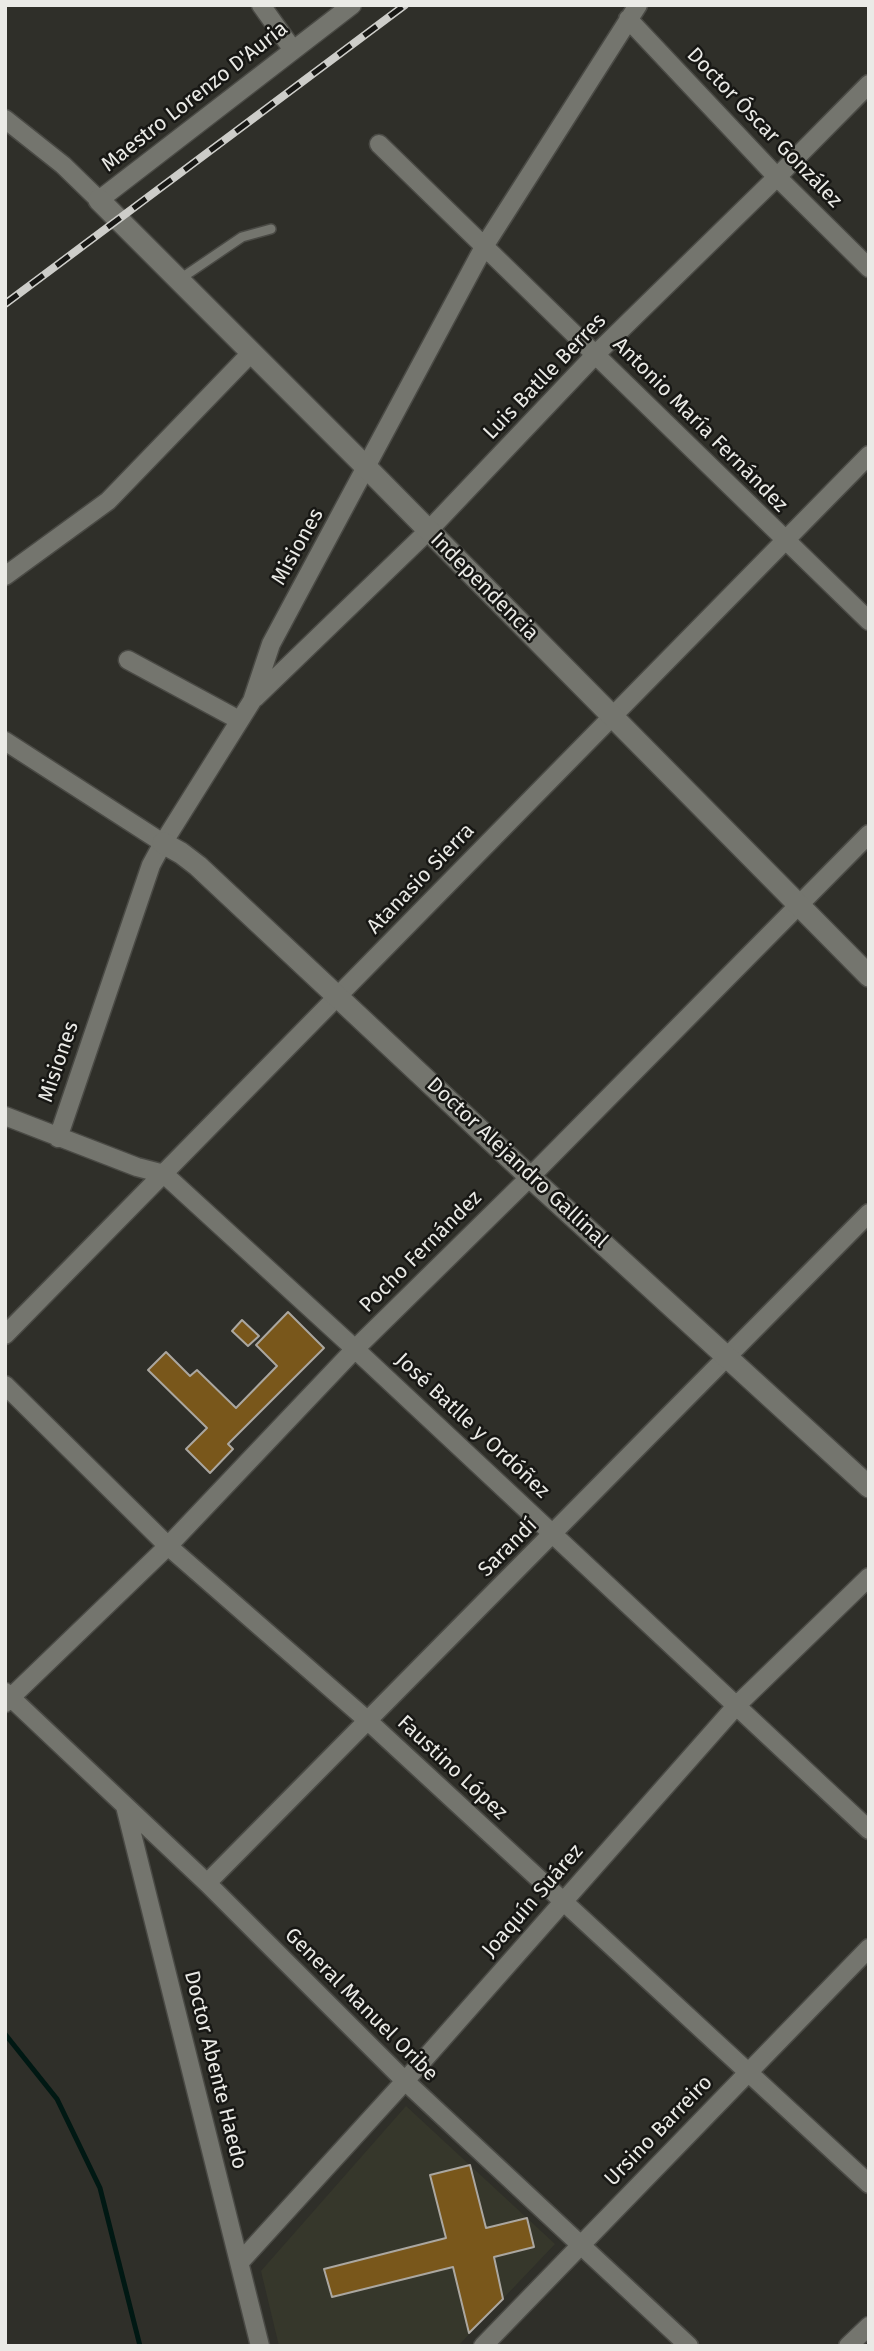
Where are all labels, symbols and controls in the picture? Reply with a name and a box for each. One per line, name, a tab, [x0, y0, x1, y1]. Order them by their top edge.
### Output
street label: Maestro Lorenzo D'Auria	[97, 16, 293, 178]
street label: Doctor Óscar González	[681, 43, 847, 213]
street label: Luis Batlle Berres	[478, 309, 612, 445]
street label: Antonio María Fernández	[607, 332, 793, 518]
street label: Misiones	[267, 504, 329, 590]
street label: Independencia	[425, 528, 543, 646]
street label: Atanasio Sierra	[362, 819, 480, 939]
street label: Misiones	[33, 1018, 85, 1106]
street label: Doctor Alejandro Gallinal	[421, 1072, 613, 1254]
street label: Pocho Fernández	[355, 1186, 487, 1318]
street label: José Batlle y Ordóñez	[390, 1348, 554, 1504]
street label: Sarandí	[473, 1513, 543, 1583]
street label: Faustino López	[392, 1711, 512, 1825]
street label: Joaquín Suárez	[477, 1839, 589, 1963]
street label: General Manuel Oribe	[279, 1923, 443, 2087]
street label: Doctor Abente Haedo	[178, 1968, 252, 2172]
street label: Ursino Barreiro	[600, 2070, 718, 2192]

